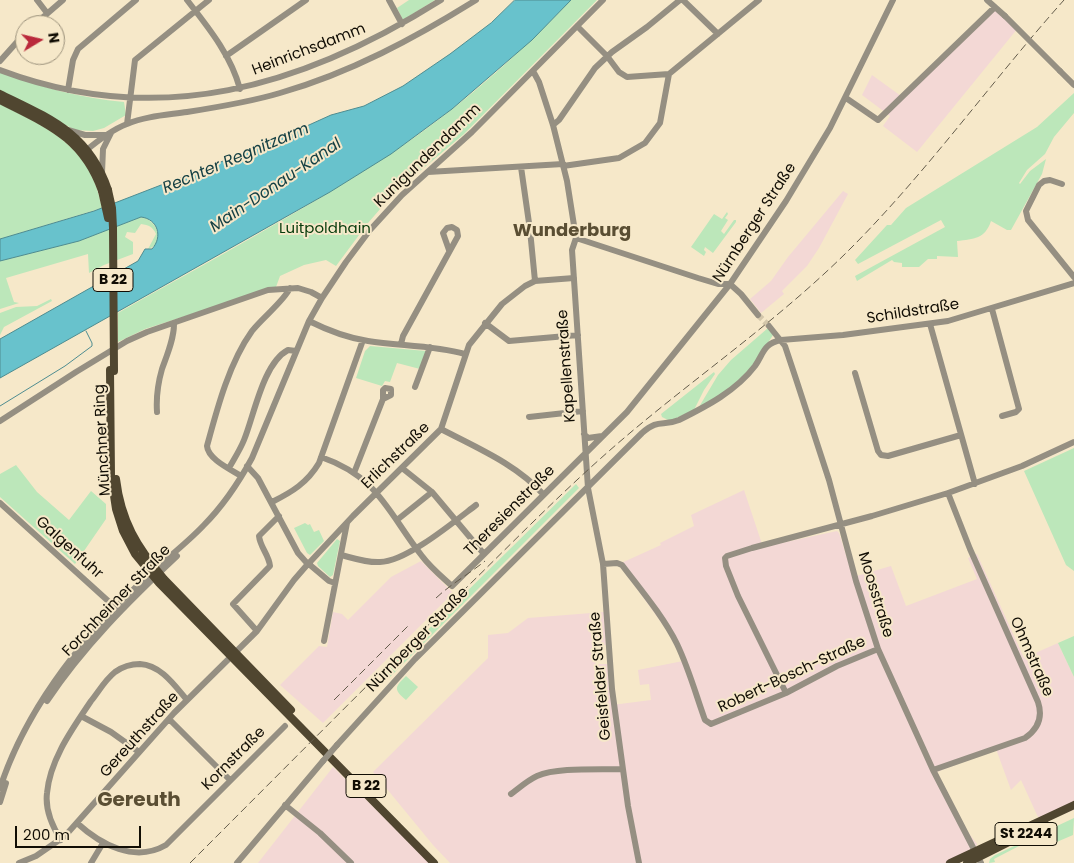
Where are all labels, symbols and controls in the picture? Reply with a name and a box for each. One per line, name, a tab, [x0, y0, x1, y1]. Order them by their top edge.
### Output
north arrow	[15, 15, 65, 65]
street label: Heinrichsdamm	[250, 20, 368, 80]
text: N	[43, 31, 65, 45]
street label: Kunigundendamm	[371, 100, 485, 212]
water label: Rechter Regnitzarm	[160, 119, 312, 199]
water label: Main-Donau-Kanal	[207, 135, 345, 237]
street label: Nürnberger Straße	[710, 160, 800, 286]
park label: Luitpoldhain	[279, 220, 371, 238]
district label: Wunderburg	[513, 220, 631, 242]
road number: B 22	[93, 268, 133, 292]
street label: Schildstraße	[865, 296, 961, 328]
street label: Kapellenstraße	[554, 309, 580, 423]
street label: Münchner Ring	[91, 384, 115, 496]
street label: Erlichstraße	[358, 419, 434, 493]
street label: Theresienstraße	[461, 462, 559, 560]
street label: Galgenfuhr	[32, 513, 106, 583]
street label: Forchheimer Straße	[59, 542, 175, 660]
street label: Moosstraße	[853, 550, 897, 640]
street label: Nürnberger Straße	[363, 584, 473, 696]
street label: Geisfelder Straße	[586, 611, 616, 741]
street label: Ohmstraße	[1005, 614, 1057, 700]
street label: Robert-Bosch-Straße	[715, 633, 869, 717]
street label: Gereuthstraße	[97, 688, 183, 782]
street label: Kornstraße	[199, 724, 269, 794]
road number: B 22	[346, 774, 386, 798]
district label: Gereuth	[97, 789, 181, 813]
scale bar	[18, 816, 144, 848]
road number: St 2244	[995, 822, 1057, 846]
text: 200 m	[23, 824, 70, 845]

